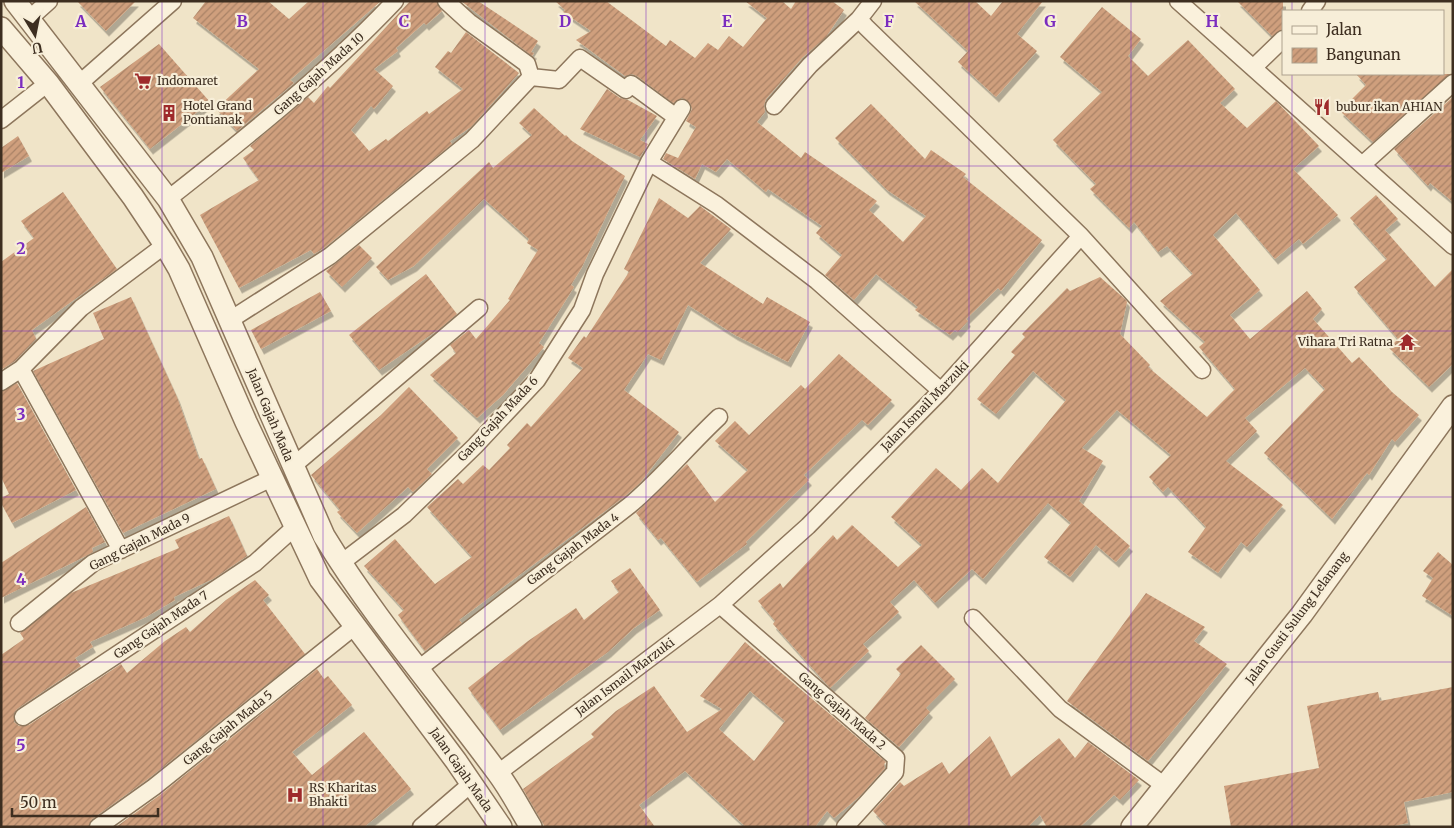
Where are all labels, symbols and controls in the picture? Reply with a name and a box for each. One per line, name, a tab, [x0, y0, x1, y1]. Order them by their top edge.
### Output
north arrow	[10, 10, 60, 60]
legend	[1282, 10, 1444, 75]
text: A	[74, 11, 87, 31]
text: B	[236, 11, 248, 31]
text: C	[399, 11, 409, 31]
text: D	[559, 11, 571, 31]
text: E	[722, 11, 733, 31]
text: F	[884, 11, 894, 31]
text: G	[1044, 11, 1056, 31]
text: H	[1205, 11, 1219, 31]
text: Jalan	[1325, 20, 1362, 39]
street label: Gang Gajah Mada 10	[270, 29, 367, 118]
text: U	[30, 38, 44, 58]
text: Bangunan	[1326, 45, 1401, 64]
supermarket icon: Indomaret	[133, 71, 153, 91]
text: 1	[17, 72, 25, 92]
place label: Indomaret	[157, 73, 218, 88]
restaurant icon: bubur ikan AHIAN	[1312, 97, 1332, 117]
place label: Hotel Grand Pontianak	[183, 98, 252, 127]
place label: bubur ikan AHIAN	[1335, 99, 1443, 114]
building icon: Hotel Grand Pontianak	[159, 103, 179, 123]
text: 2	[16, 238, 26, 258]
temple icon: Vihara Tri Ratna	[1397, 332, 1417, 352]
place label: Vihara Tri Ratna	[1297, 334, 1394, 349]
street label: Jalan Ismail Marzuki	[877, 357, 972, 455]
street label: Jalan Gajah Mada	[244, 365, 297, 464]
street label: Gang Gajah Mada 6	[454, 373, 541, 464]
text: 3	[16, 404, 26, 424]
street label: Gang Gajah Mada 4	[524, 509, 622, 588]
street label: Gang Gajah Mada 9	[87, 510, 193, 573]
street label: Jalan Gusti Sulung Lelanang	[1241, 548, 1352, 688]
text: 4	[16, 569, 26, 589]
street label: Gang Gajah Mada 7	[111, 587, 211, 662]
street label: Jalan Ismail Marzuki	[572, 635, 677, 719]
street label: Gang Gajah Mada 2	[796, 669, 889, 753]
street label: Gang Gajah Mada 5	[180, 687, 275, 768]
street label: Jalan Gajah Mada	[426, 724, 496, 815]
text: 5	[16, 735, 26, 755]
place label: RS Kharitas Bhakti	[309, 780, 377, 809]
hospital icon: RS Kharitas Bhakti	[285, 785, 305, 805]
scale bar	[12, 786, 159, 818]
text: 50 m	[20, 793, 57, 812]

